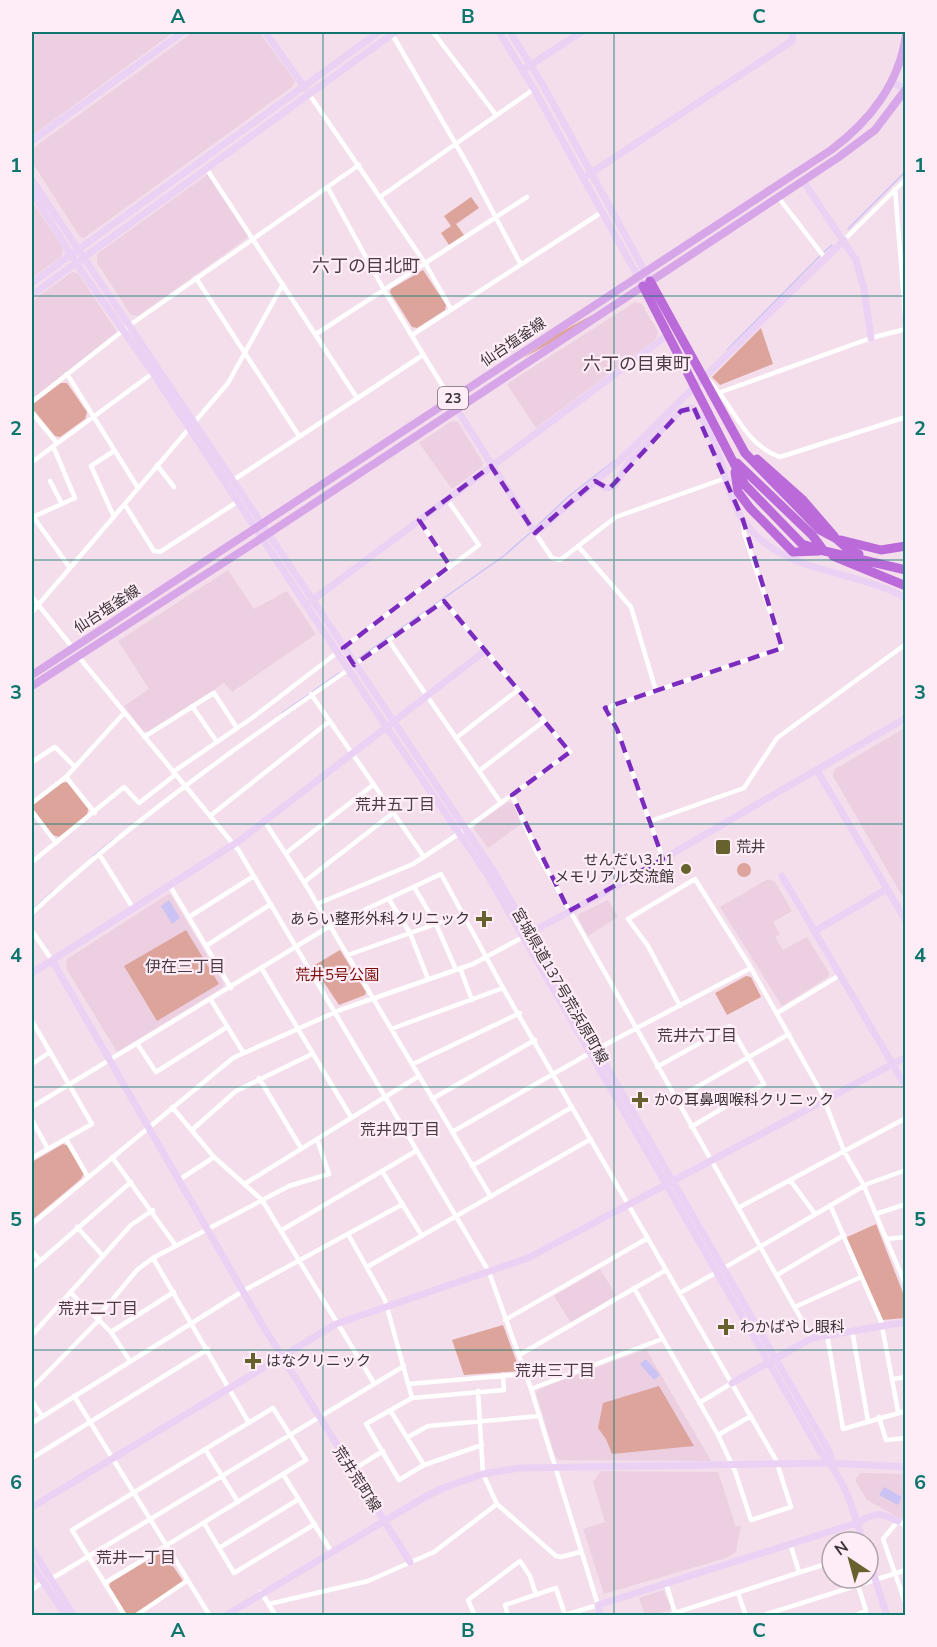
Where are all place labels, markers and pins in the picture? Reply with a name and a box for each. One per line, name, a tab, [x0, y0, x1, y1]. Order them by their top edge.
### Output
place label: 荒井	[736, 837, 766, 857]
marker: 荒井	[714, 838, 732, 856]
place label: せんだい3.11 メモリアル交流館	[554, 850, 674, 887]
marker: せんだい3.11 メモリアル交流館	[679, 862, 693, 876]
place label: あらい整形外科クリニック	[290, 909, 470, 929]
marker: あらい整形外科クリニック	[475, 910, 493, 928]
place label: かの耳鼻咽喉科クリニック	[654, 1090, 834, 1110]
marker: かの耳鼻咽喉科クリニック	[631, 1091, 649, 1109]
place label: わかばやし眼科	[740, 1317, 845, 1337]
marker: わかばやし眼科	[717, 1318, 735, 1336]
place label: はなクリニック	[266, 1351, 371, 1371]
marker: はなクリニック	[244, 1352, 262, 1370]

